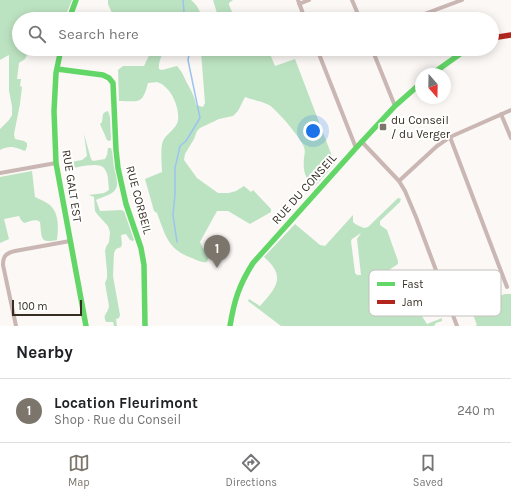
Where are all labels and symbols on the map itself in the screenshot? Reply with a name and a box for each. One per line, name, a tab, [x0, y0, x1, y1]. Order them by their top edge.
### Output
north arrow	[415, 68, 451, 104]
place label: du Conseil / du Verger	[391, 113, 451, 141]
your location	[303, 121, 323, 141]
marker: du Conseil / du Verger	[378, 122, 388, 132]
street label: RUE GALT EST	[59, 149, 85, 223]
street label: RUE DU CONSEIL	[269, 151, 339, 227]
street label: RUE CORBEIL	[123, 164, 155, 236]
pin: 1	[204, 235, 230, 268]
legend	[369, 270, 501, 316]
text: Fast	[402, 278, 423, 291]
text: Jam	[402, 296, 423, 309]
scale bar	[12, 298, 82, 317]

